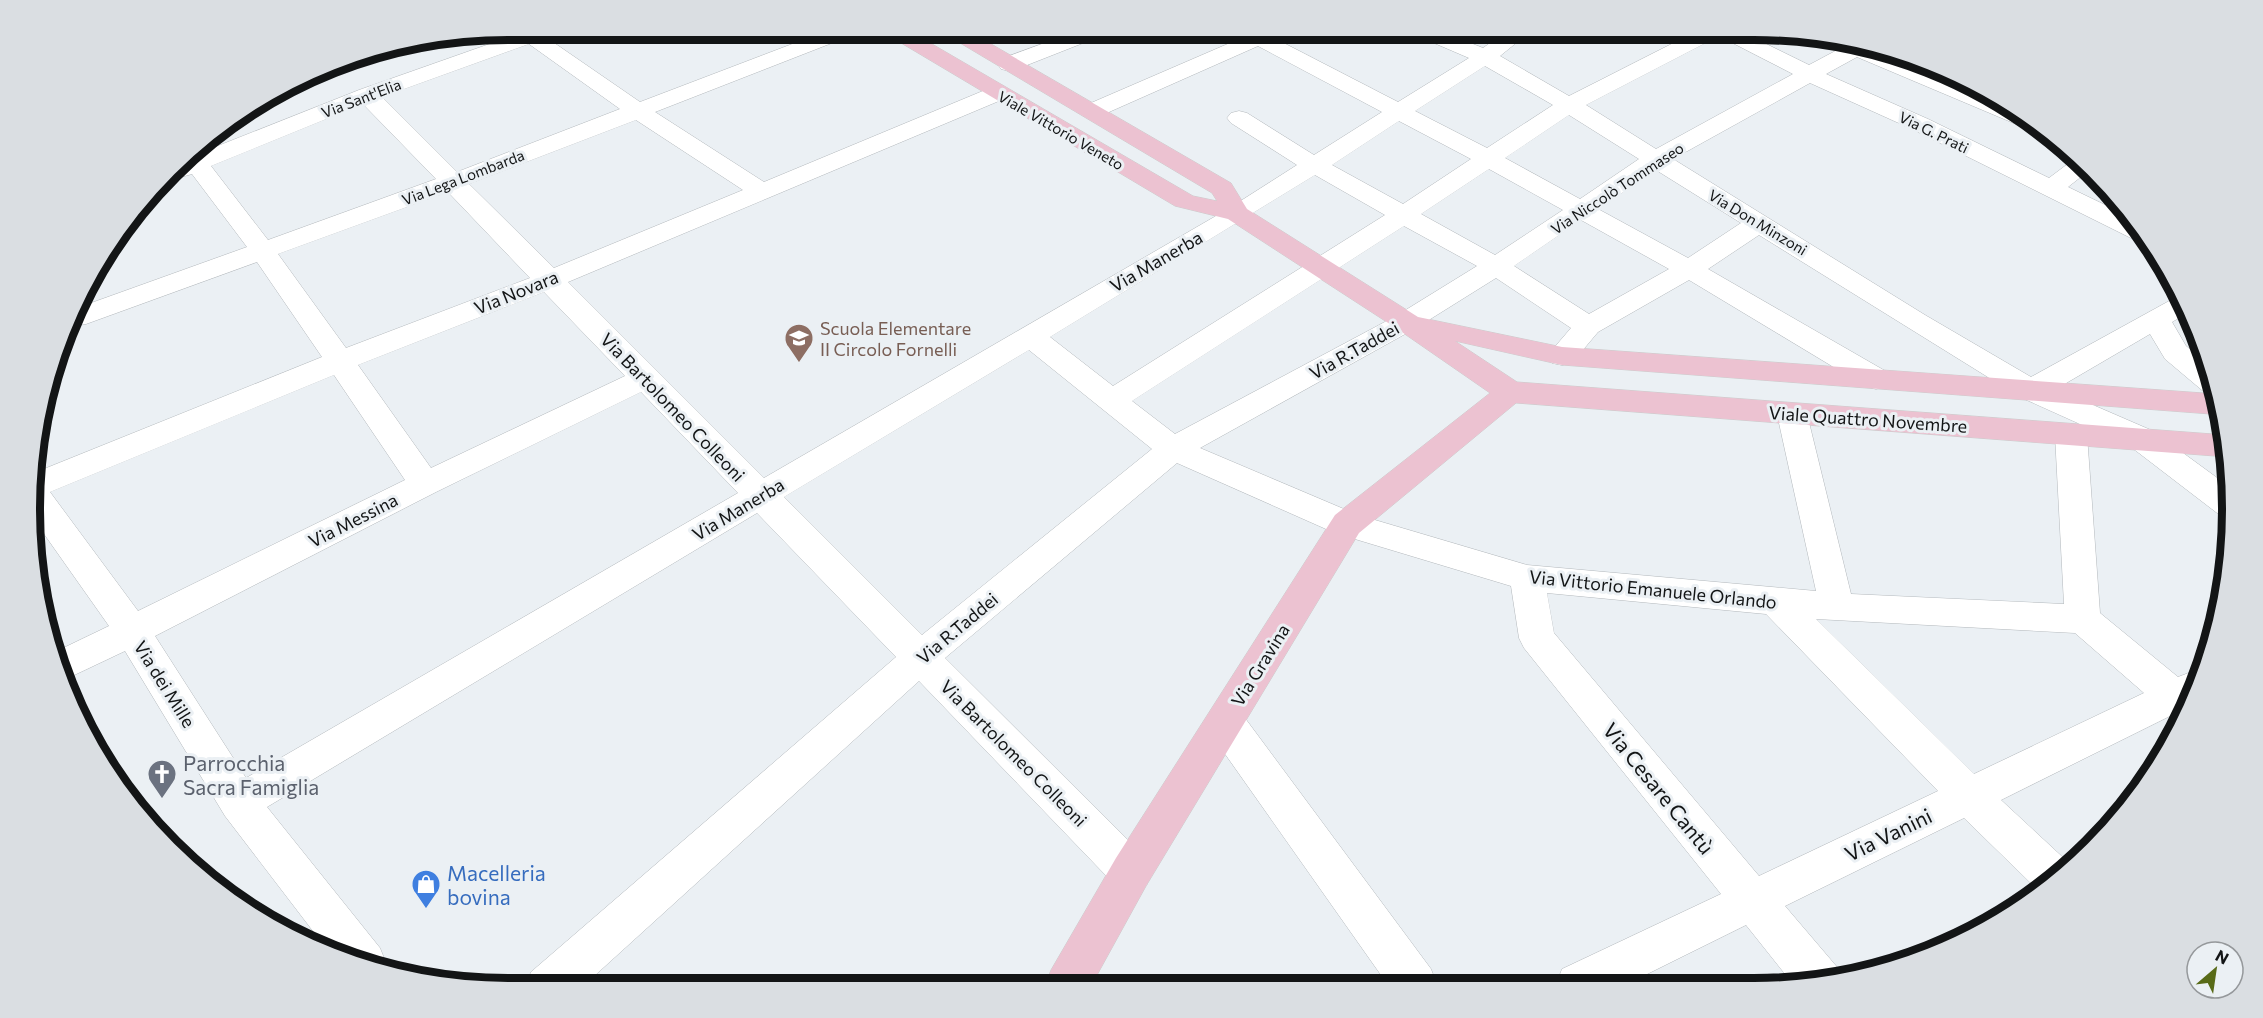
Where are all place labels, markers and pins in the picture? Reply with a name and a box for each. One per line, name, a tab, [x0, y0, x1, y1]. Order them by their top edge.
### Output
place label: Scuola Elementare II Circolo Fornelli	[820, 317, 971, 360]
school or university icon: Scuola Elementare II Circolo Fornelli	[783, 322, 815, 364]
place label: Parrocchia Sacra Famiglia	[183, 750, 319, 799]
church icon: Parrocchia Sacra Famiglia	[146, 758, 178, 800]
place label: Macelleria bovina	[447, 860, 546, 909]
shop icon: Macelleria bovina	[410, 868, 442, 910]

